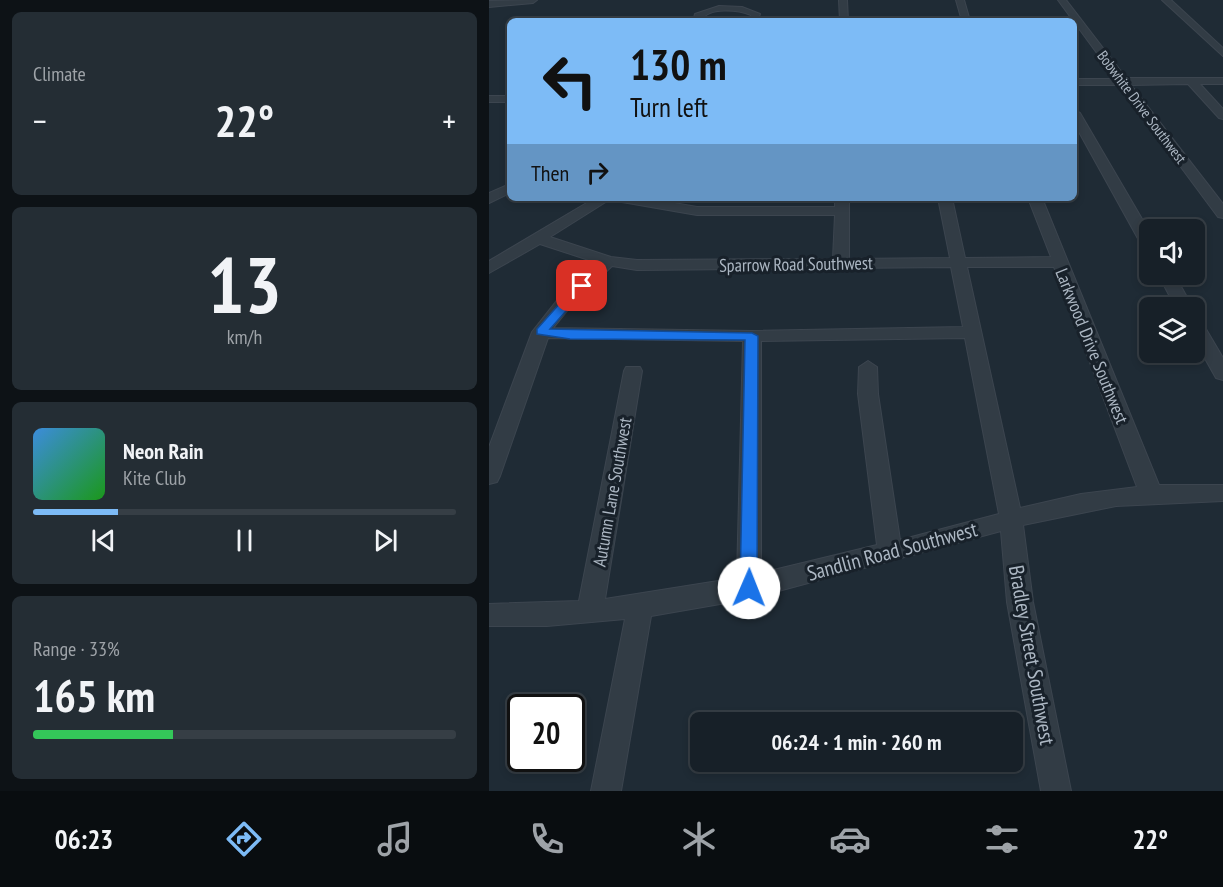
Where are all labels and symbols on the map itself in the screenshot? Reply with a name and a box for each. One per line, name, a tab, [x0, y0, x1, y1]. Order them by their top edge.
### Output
street label: Bobwhite Drive Southwest	[1093, 47, 1191, 167]
street label: Sparrow Road Southwest	[719, 251, 873, 277]
pin	[556, 260, 607, 311]
street label: Larkwood Drive Southwest	[1050, 265, 1134, 427]
street label: Autumn Lane Southwest	[588, 416, 636, 568]
street label: Sandlin Road Southwest	[804, 515, 980, 587]
position arrow	[717, 556, 781, 620]
street label: Bradley Street Southwest	[1003, 563, 1061, 747]
speed limit sign: 20	[507, 694, 585, 772]

